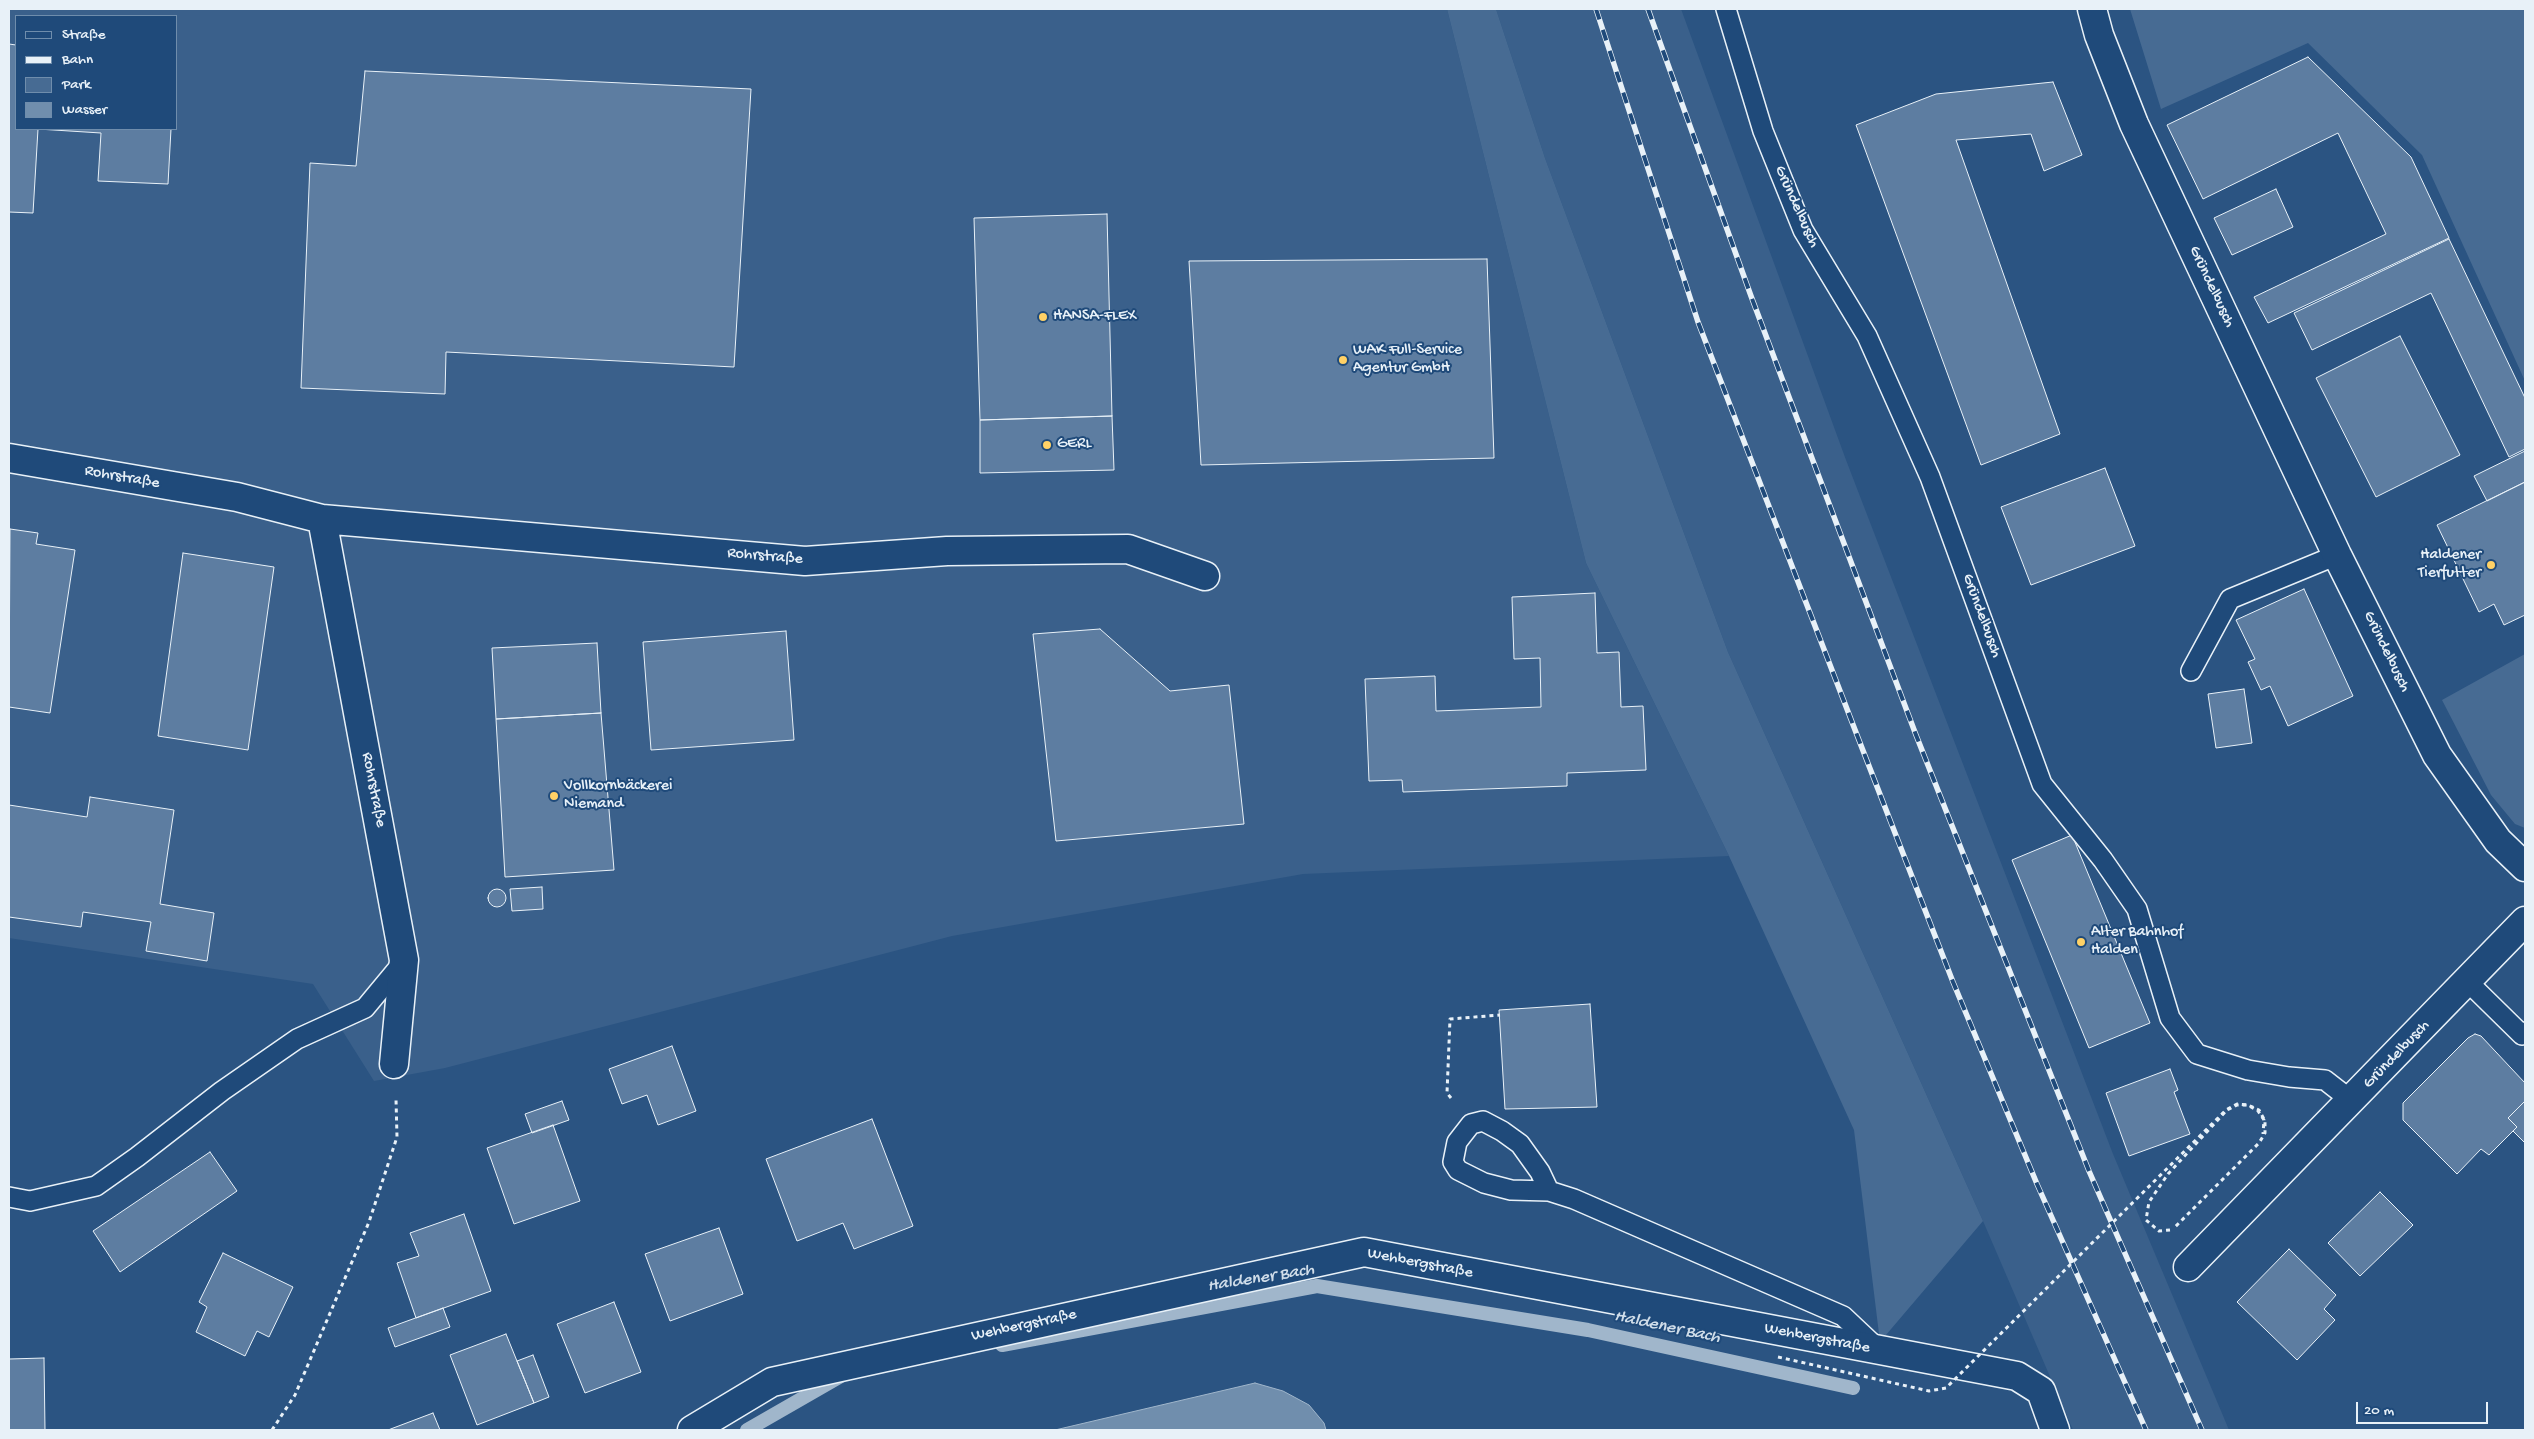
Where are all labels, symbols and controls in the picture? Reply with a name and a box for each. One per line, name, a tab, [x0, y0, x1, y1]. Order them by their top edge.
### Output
legend	[15, 15, 178, 130]
text: Straße	[62, 26, 106, 44]
text: Bahn	[62, 51, 93, 69]
text: Park	[62, 76, 91, 94]
text: Wasser	[62, 101, 107, 119]
street label: Gründelbusch	[1769, 163, 1823, 251]
street label: Gründelbusch	[2184, 243, 2238, 331]
place label: HANSA-FLEX	[1053, 307, 1136, 327]
marker: HANSA-FLEX	[1037, 311, 1049, 323]
place label: WAK Full-Service Agentur GmbH	[1353, 341, 1462, 379]
marker: WAK Full-Service Agentur GmbH	[1337, 354, 1349, 366]
place label: GERL	[1057, 435, 1091, 455]
marker: GERL	[1041, 439, 1053, 451]
street label: Rohrstraße	[83, 462, 161, 494]
street label: Rohrstraße	[726, 544, 804, 570]
place label: Haldener Tierfutter	[2418, 546, 2481, 584]
marker: Haldener Tierfutter	[2485, 559, 2497, 571]
street label: Gründelbusch	[1957, 571, 2005, 661]
street label: Gründelbusch	[2358, 608, 2414, 696]
street label: Rohrstraße	[356, 751, 390, 829]
place label: Vollkornbäckerei Niemand	[564, 777, 672, 815]
marker: Vollkornbäckerei Niemand	[548, 790, 560, 802]
place label: Alter Bahnhof Halden	[2091, 923, 2183, 961]
marker: Alter Bahnhof Halden	[2075, 936, 2087, 948]
street label: Gründelbusch	[2360, 1017, 2434, 1093]
street label: Wehbergstraße	[1366, 1244, 1474, 1284]
water label: Haldener Bach	[1206, 1260, 1316, 1298]
street label: Wehbergstraße	[970, 1305, 1078, 1347]
water label: Haldener Bach	[1612, 1306, 1722, 1350]
street label: Wehbergstraße	[1763, 1319, 1871, 1359]
scale bar	[2359, 1392, 2492, 1424]
text: 20 m	[2364, 1402, 2394, 1420]

